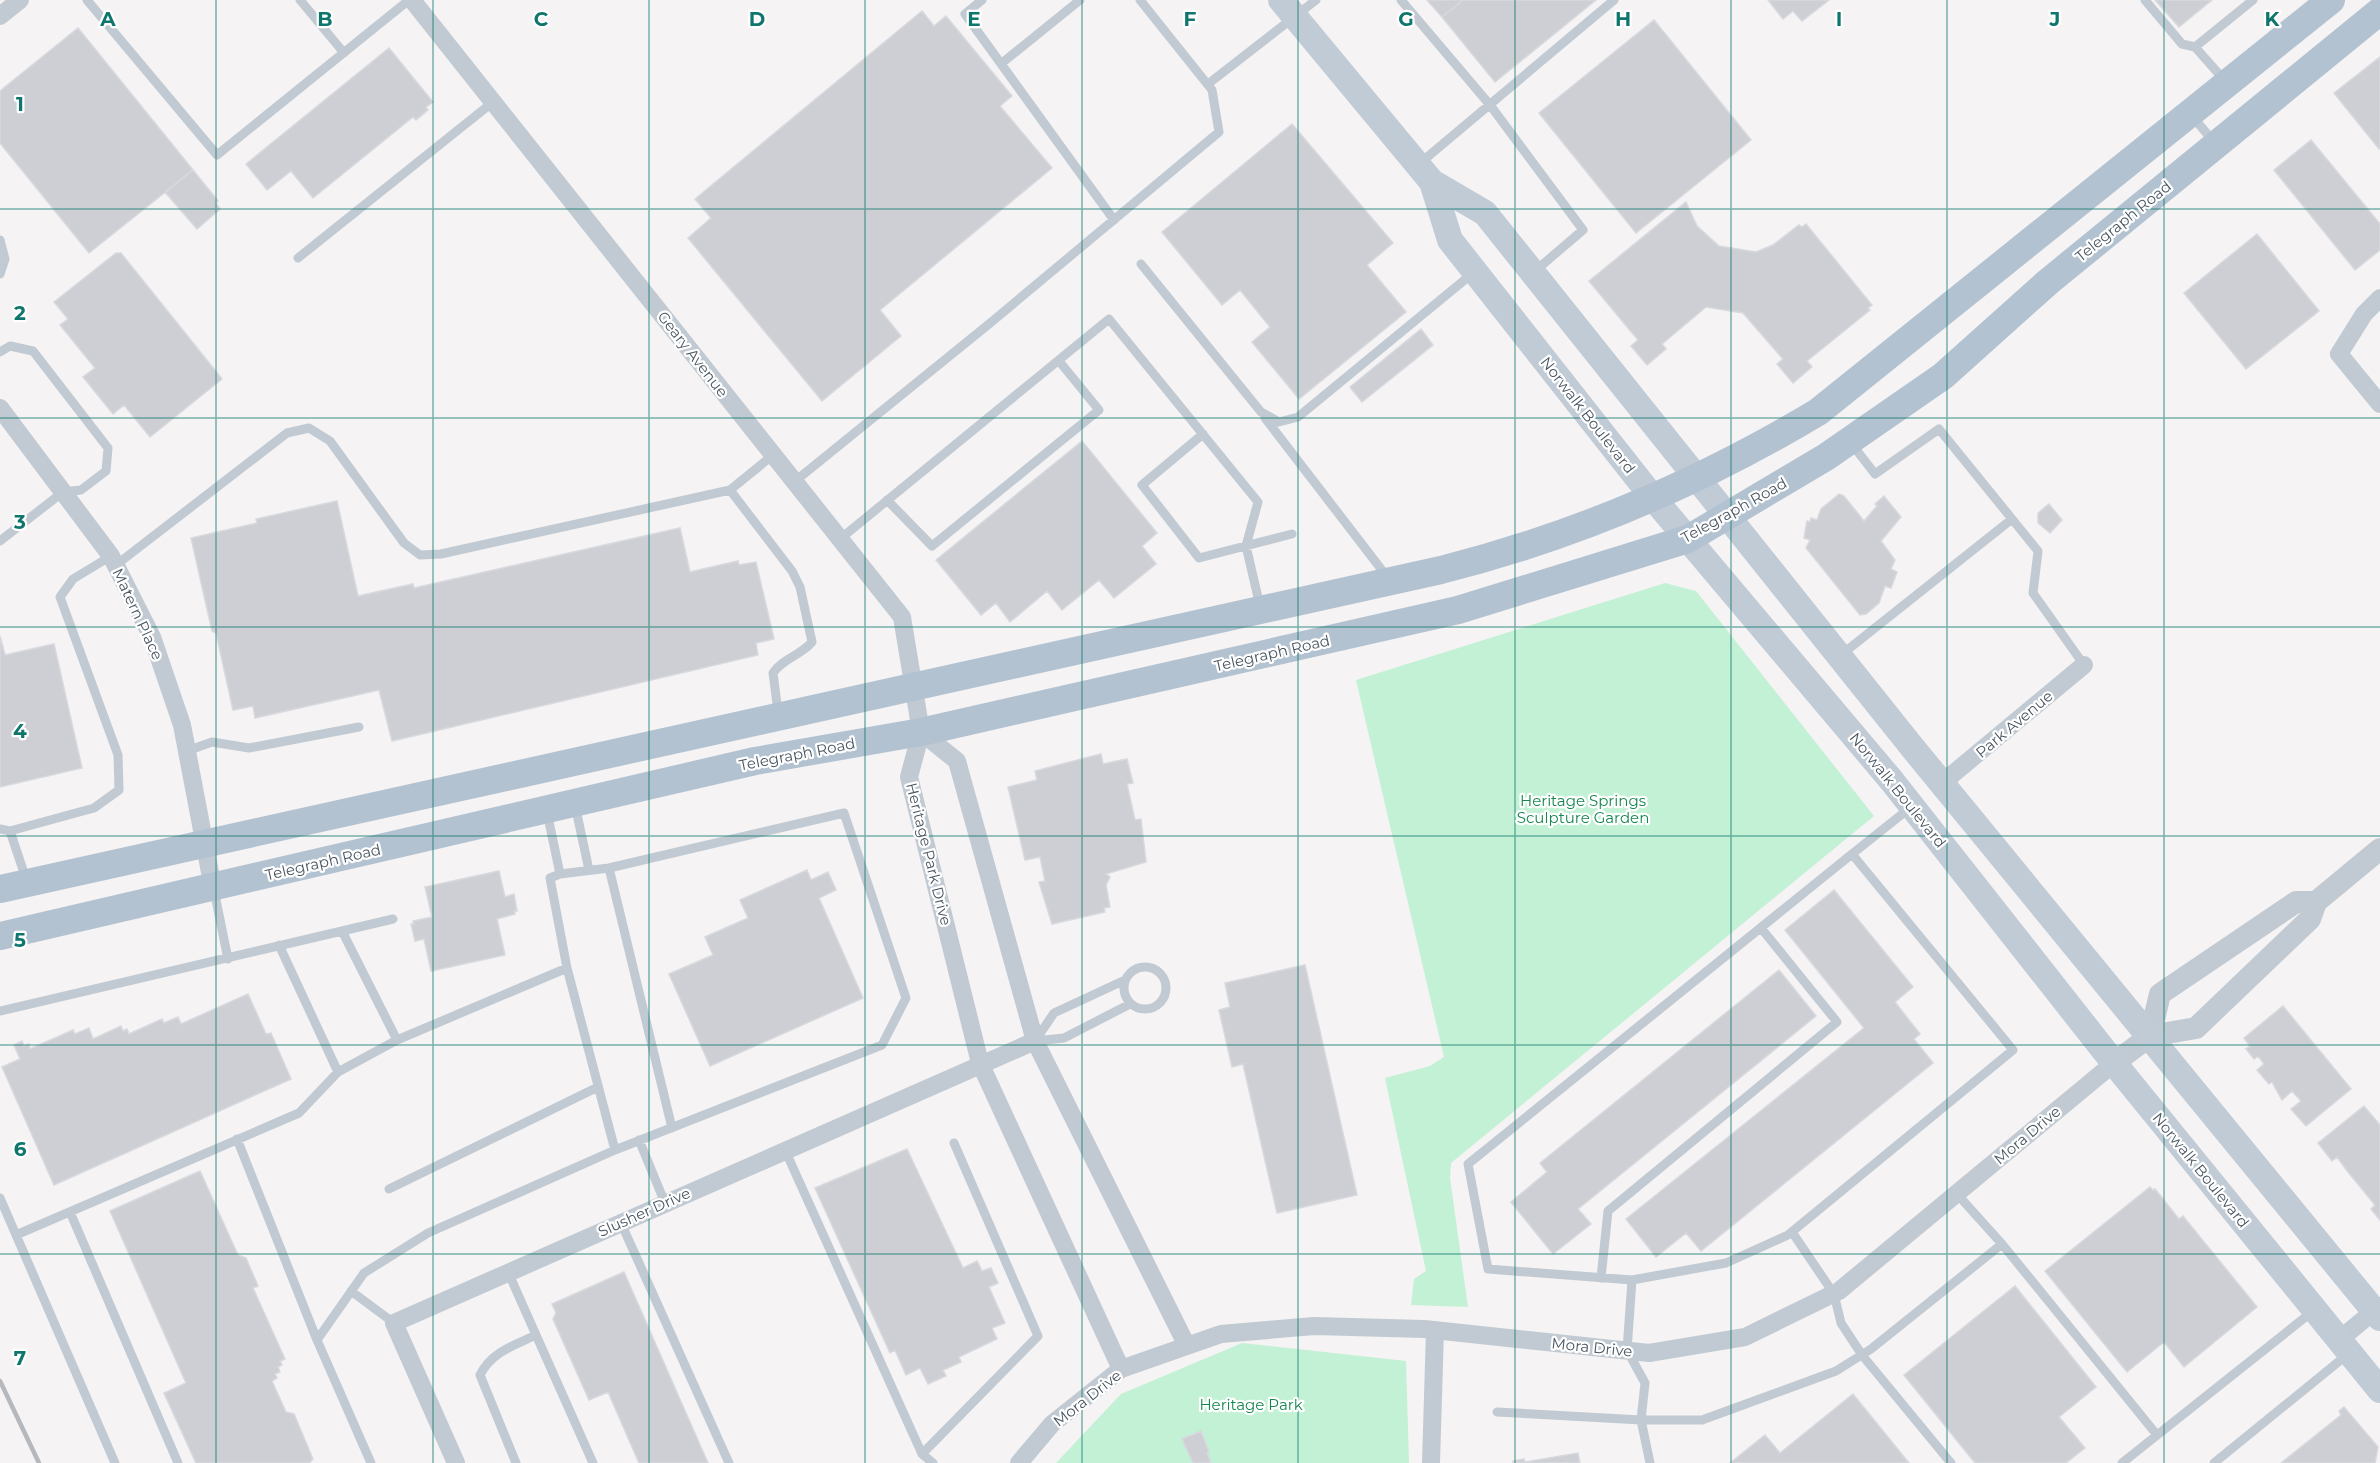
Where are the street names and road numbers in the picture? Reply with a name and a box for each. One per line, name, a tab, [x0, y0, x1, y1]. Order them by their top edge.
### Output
street label: Telegraph Road	[2071, 177, 2175, 265]
street label: Geary Avenue	[654, 307, 732, 401]
street label: Norwalk Boulevard	[1537, 353, 1639, 477]
street label: Telegraph Road	[1678, 473, 1790, 547]
street label: Matern Place	[108, 565, 168, 663]
street label: Telegraph Road	[1212, 630, 1332, 676]
street label: Park Avenue	[1972, 686, 2056, 762]
street label: Norwalk Boulevard	[1846, 728, 1950, 852]
street label: Telegraph Road	[737, 733, 857, 775]
street label: Heritage Park Drive	[902, 781, 956, 927]
street label: Telegraph Road	[263, 839, 383, 885]
street label: Mora Drive	[1990, 1102, 2064, 1168]
street label: Norwalk Boulevard	[2149, 1108, 2253, 1232]
street label: Slusher Drive	[595, 1183, 693, 1241]
street label: Mora Drive	[1551, 1333, 1633, 1361]
street label: Mora Drive	[1049, 1366, 1125, 1430]

